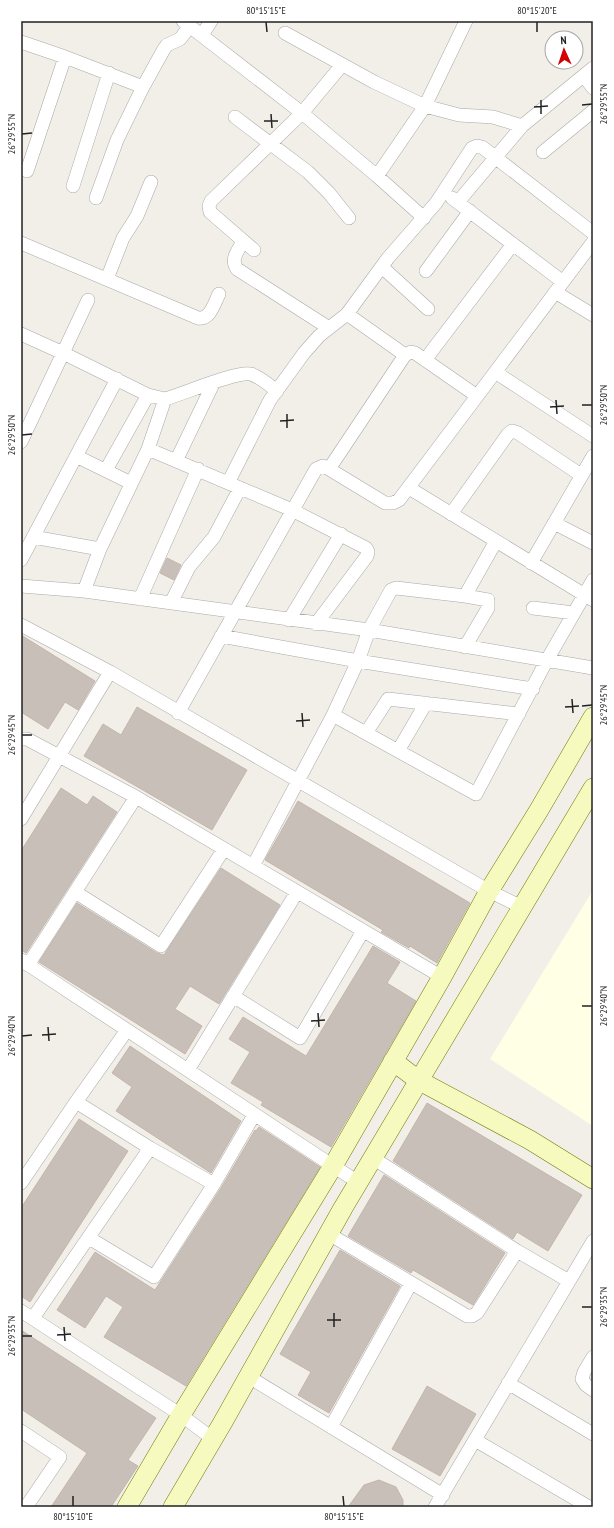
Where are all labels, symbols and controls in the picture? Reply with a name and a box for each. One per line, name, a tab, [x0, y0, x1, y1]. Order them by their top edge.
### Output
text: 80°15'15"E	[246, 4, 286, 17]
text: 80°15'20"E	[517, 4, 557, 17]
north arrow	[544, 30, 584, 70]
text: N	[560, 33, 567, 47]
text: 26°29'55"N	[597, 84, 610, 124]
text: 26°29'55"N	[5, 114, 18, 154]
text: 26°29'50"N	[597, 385, 610, 425]
text: 26°29'50"N	[5, 415, 18, 455]
text: 26°29'45"N	[597, 685, 610, 725]
text: 26°29'45"N	[5, 715, 18, 755]
text: 26°29'40"N	[597, 986, 610, 1026]
text: 26°29'40"N	[5, 1016, 18, 1056]
text: 26°29'35"N	[597, 1287, 610, 1327]
text: 26°29'35"N	[5, 1316, 18, 1356]
text: 80°15'10"E	[53, 1510, 93, 1523]
text: 80°15'15"E	[324, 1510, 364, 1523]

